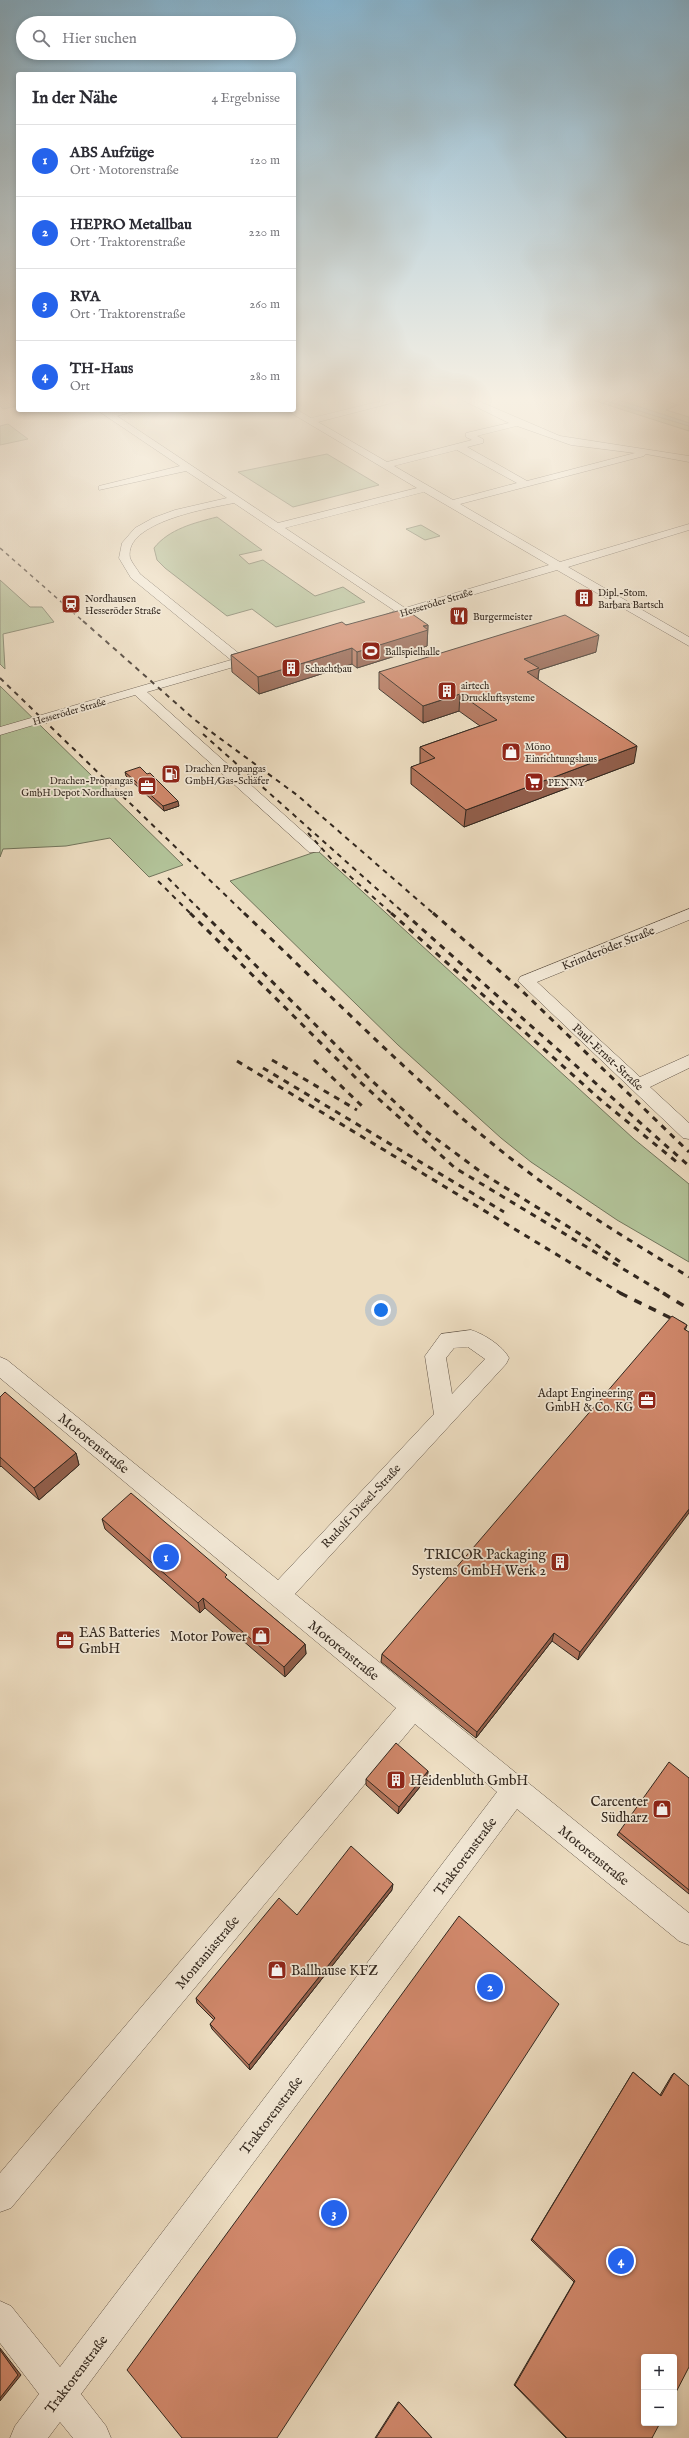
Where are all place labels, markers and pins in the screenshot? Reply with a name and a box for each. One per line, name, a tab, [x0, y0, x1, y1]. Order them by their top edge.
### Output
building icon: Dipl.-Stom. Barbara Bartsch	[573, 587, 595, 609]
place label: Dipl.-Stom. Barbara Bartsch	[598, 587, 664, 612]
station icon: Nordhausen Hesseröder Straße	[60, 593, 82, 615]
place label: Nordhausen Hesseröder Straße	[85, 593, 161, 618]
restaurant icon: Burgermeister	[448, 605, 470, 627]
place label: Burgermeister	[473, 611, 533, 624]
sports icon: Ballspielhalle	[360, 640, 382, 662]
place label: Ballspielhalle	[385, 646, 440, 659]
building icon: Schachtbau	[280, 657, 302, 679]
place label: Schachtbau	[305, 663, 352, 676]
building icon: airtech Druckluftsysteme	[436, 680, 458, 702]
place label: airtech Druckluftsysteme	[461, 680, 535, 705]
shop icon: Möno Einrichtungshaus	[500, 741, 522, 763]
place label: Möno Einrichtungshaus	[525, 741, 598, 766]
fuel station icon: Drachen Propangas GmbH/Gas-Schäfer	[160, 763, 182, 785]
place label: Drachen Propangas GmbH/Gas-Schäfer	[185, 763, 270, 788]
supermarket icon: PENNY	[523, 771, 545, 793]
place label: Drachen-Propangas GmbH Depot Nordhausen	[21, 775, 134, 800]
office icon: Drachen-Propangas GmbH Depot Nordhausen	[136, 775, 158, 797]
place label: PENNY	[548, 777, 586, 790]
place label: Adapt Engineering GmbH & Co. KG	[537, 1386, 633, 1415]
office icon: Adapt Engineering GmbH & Co. KG	[636, 1389, 658, 1411]
pin: 1	[153, 1542, 179, 1572]
place label: TRICOR Packaging Systems GmbH Werk 2	[412, 1546, 546, 1580]
building icon: TRICOR Packaging Systems GmbH Werk 2	[549, 1551, 571, 1573]
place label: EAS Batteries GmbH	[79, 1624, 160, 1658]
shop icon: Motor Power	[250, 1625, 272, 1647]
place label: Motor Power	[170, 1628, 247, 1646]
office icon: EAS Batteries GmbH	[54, 1629, 76, 1651]
building icon: Heidenbluth GmbH	[385, 1769, 407, 1791]
place label: Heidenbluth GmbH	[410, 1772, 528, 1790]
place label: Carcenter Südharz	[591, 1793, 649, 1827]
shop icon: Carcenter Südharz	[651, 1798, 673, 1820]
shop icon: Ballhause KFZ	[266, 1959, 288, 1981]
place label: Ballhause KFZ	[291, 1962, 378, 1980]
pin: 2	[477, 1972, 503, 2002]
pin: 3	[321, 2198, 347, 2228]
pin: 4	[608, 2246, 634, 2276]

